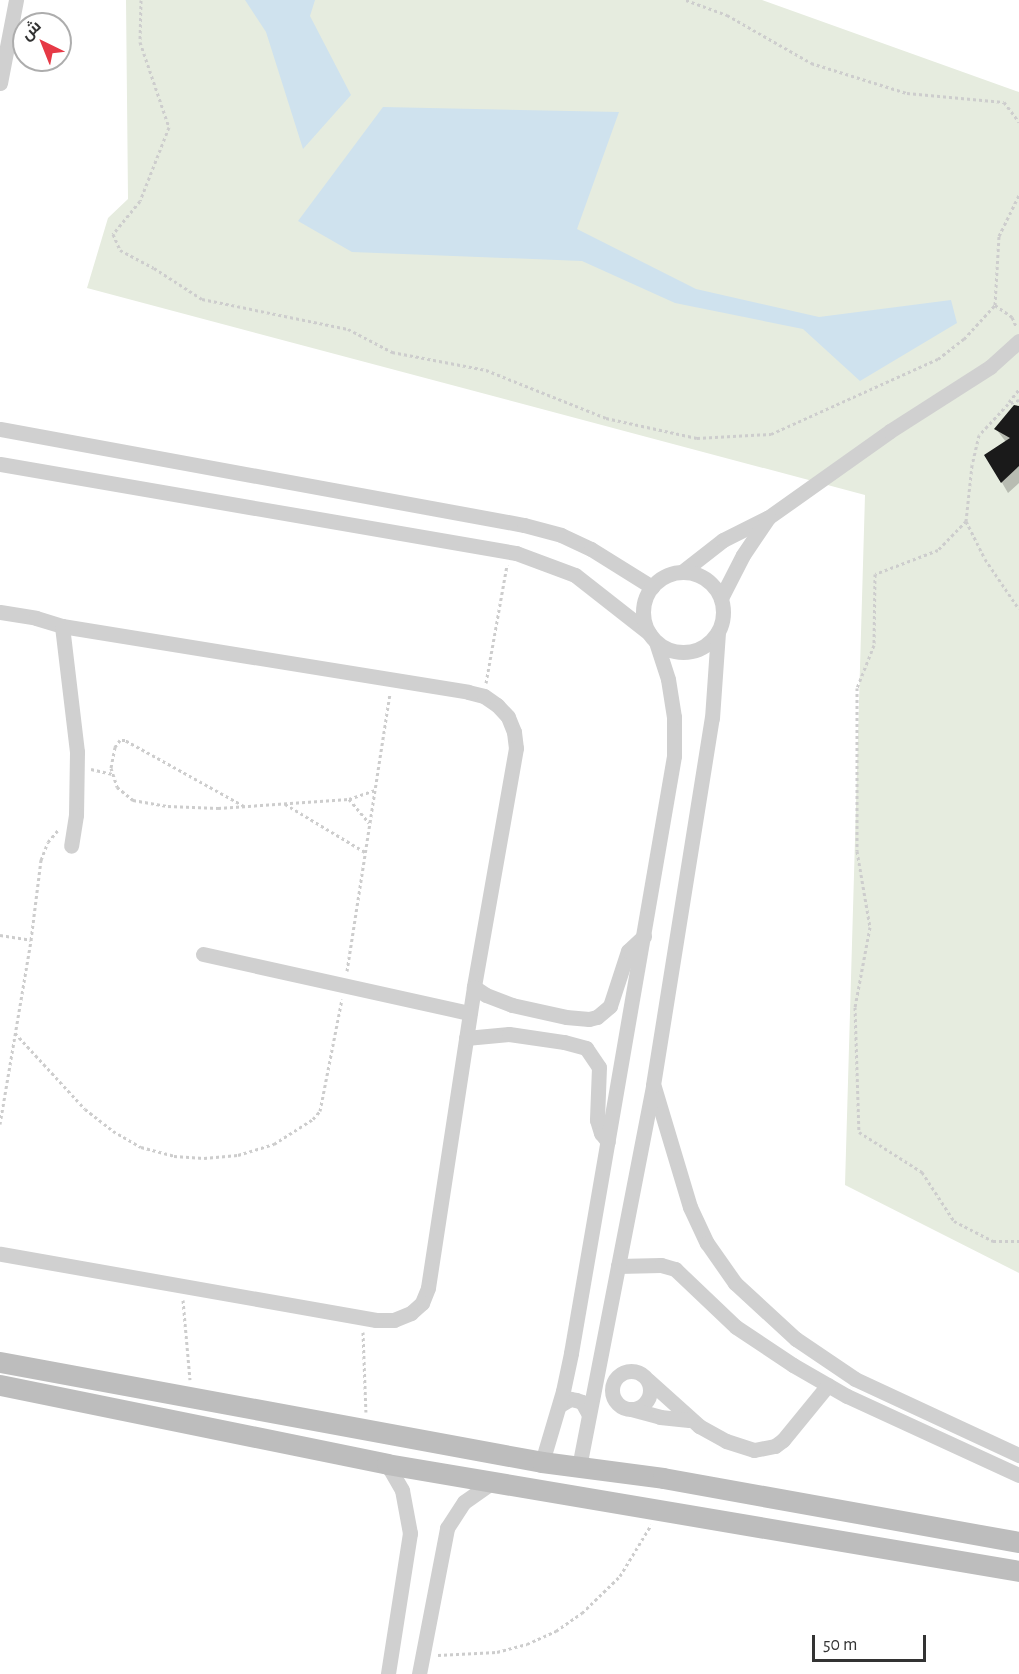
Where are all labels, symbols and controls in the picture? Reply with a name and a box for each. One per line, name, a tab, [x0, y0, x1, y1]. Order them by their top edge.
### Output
north arrow	[12, 12, 72, 72]
text: ش	[18, 17, 44, 43]
scale bar	[815, 1623, 929, 1661]
text: 50 m	[823, 1636, 857, 1654]

